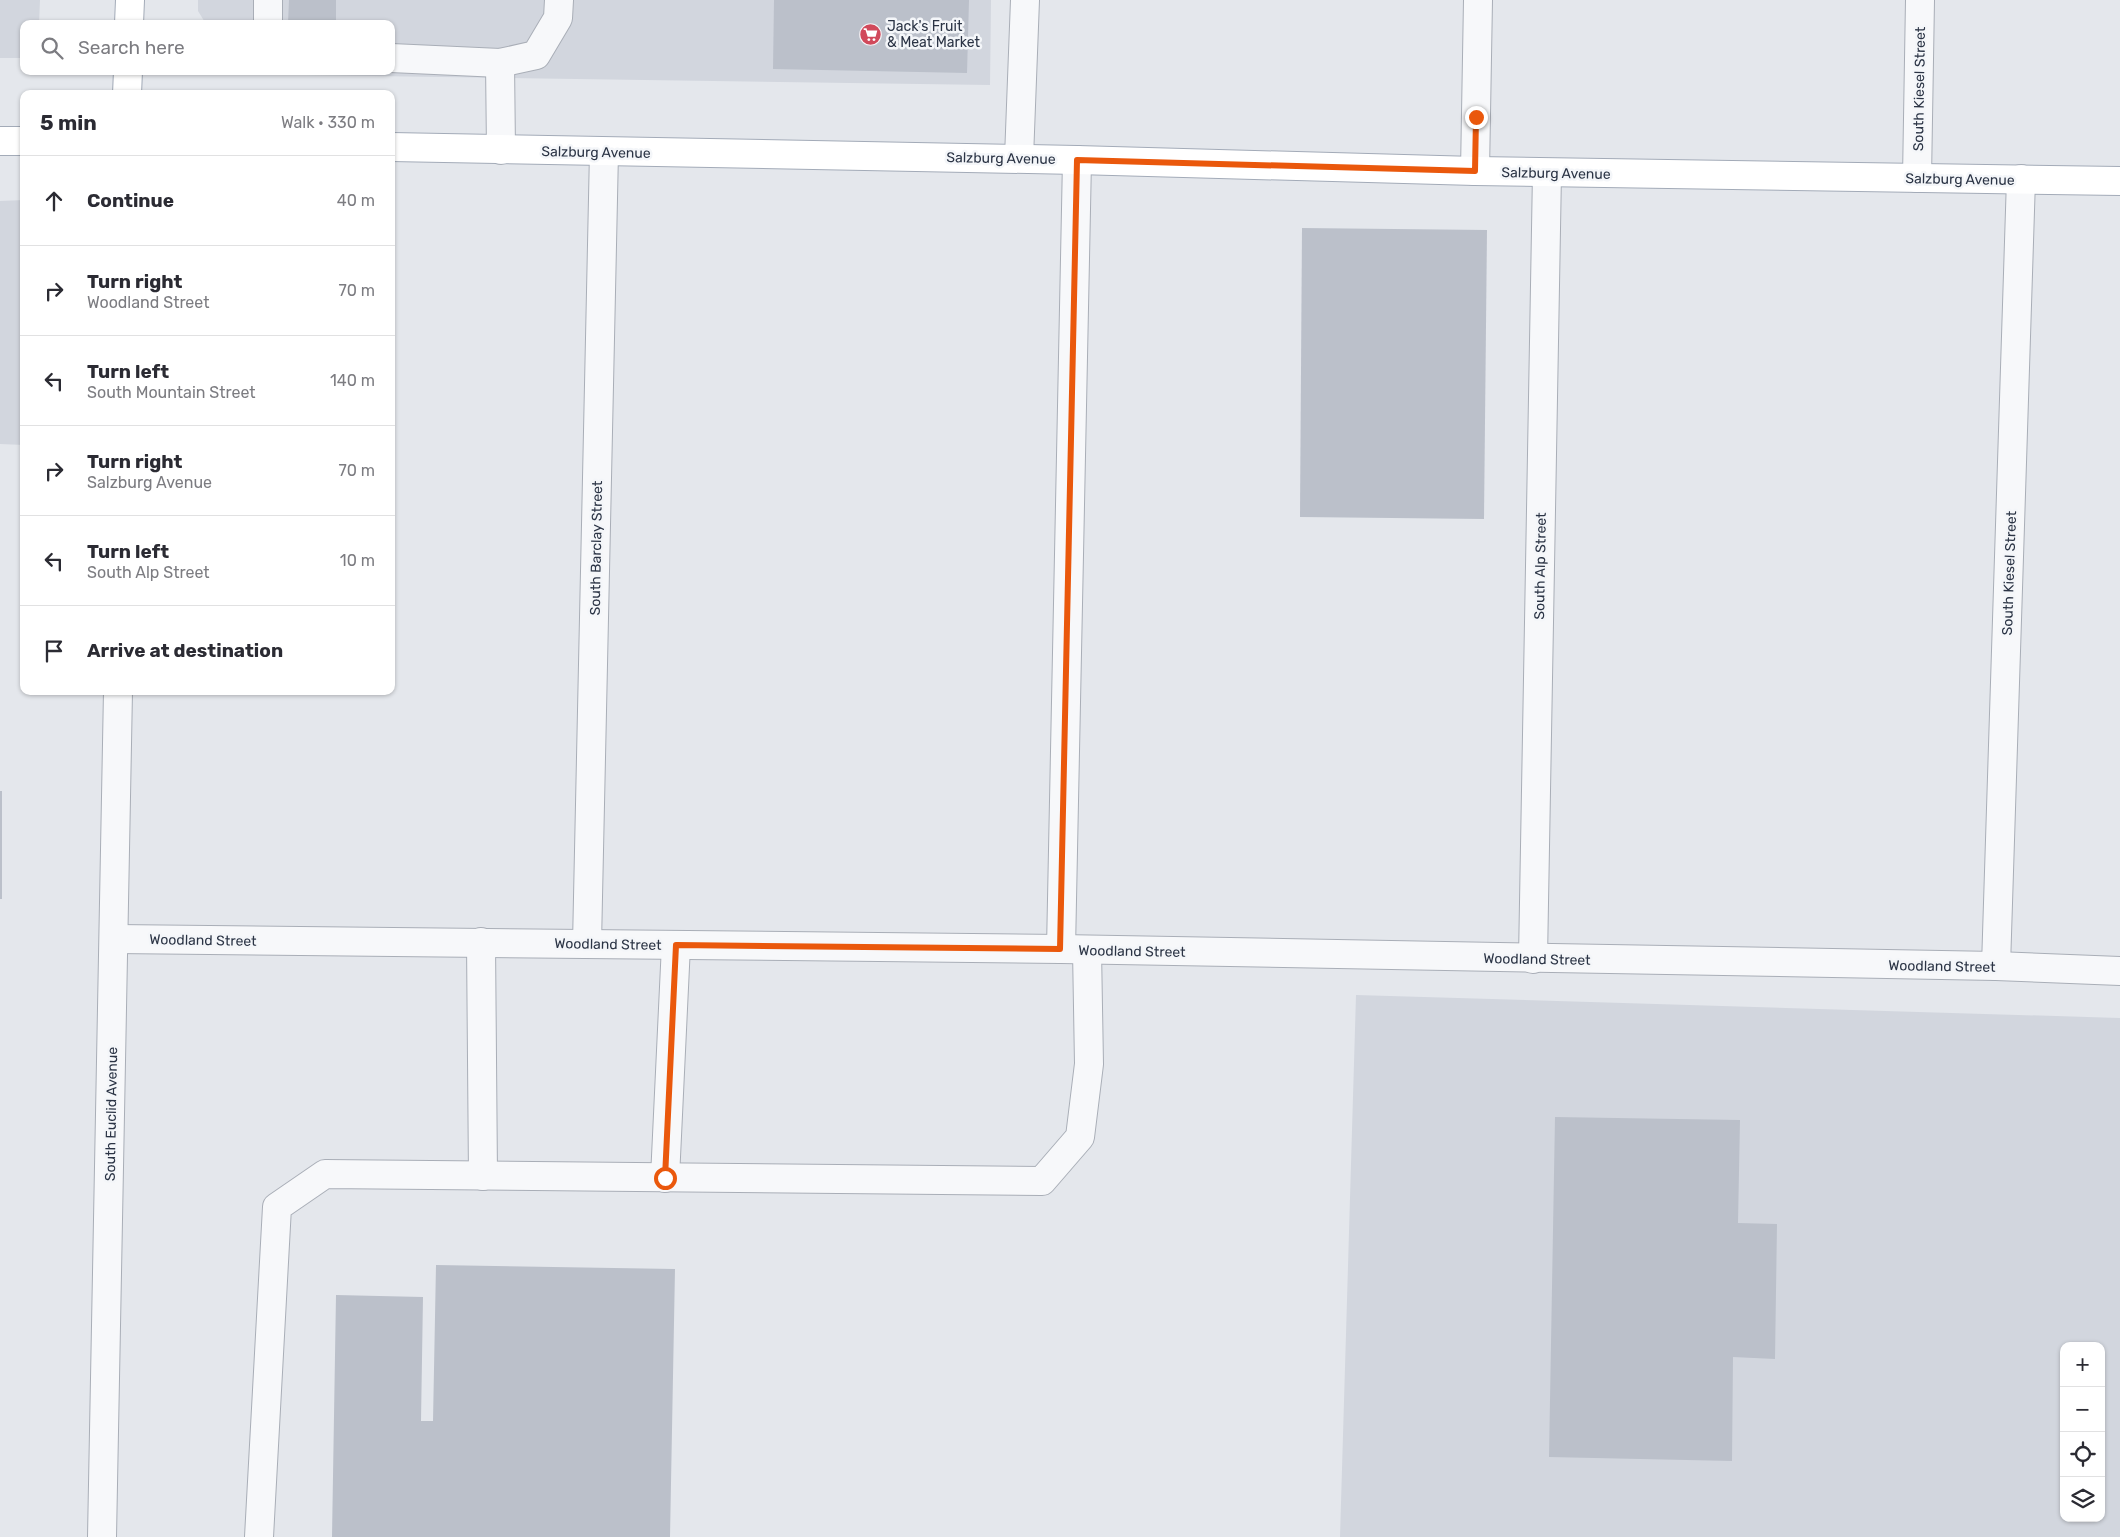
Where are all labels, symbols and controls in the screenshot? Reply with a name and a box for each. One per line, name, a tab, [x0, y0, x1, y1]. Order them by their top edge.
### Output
place label: Jack's Fruit & Meat Market	[887, 18, 981, 51]
search box	[20, 20, 395, 75]
supermarket icon: Jack's Fruit & Meat Market	[859, 22, 883, 46]
street label: South Kiesel Street	[1910, 26, 1929, 151]
icon: search	[38, 34, 66, 62]
text: Search here	[78, 36, 185, 59]
route end	[1465, 106, 1488, 129]
text: 5 min	[40, 110, 97, 135]
text: Walk · 330 m	[281, 113, 375, 132]
street label: Salzburg Avenue	[541, 143, 651, 162]
street label: Salzburg Avenue	[946, 149, 1056, 168]
street label: Salzburg Avenue	[1501, 164, 1611, 183]
street label: Salzburg Avenue	[1905, 170, 2015, 189]
icon: ahead	[40, 187, 68, 215]
text: Continue	[87, 189, 174, 212]
text: 40 m	[337, 191, 375, 210]
text: Turn right	[87, 270, 182, 293]
icon: right	[40, 277, 68, 305]
text: 70 m	[338, 281, 375, 300]
text: Woodland Street	[87, 293, 209, 312]
text: Turn left	[87, 360, 169, 383]
icon: left	[40, 367, 68, 395]
text: 140 m	[330, 371, 375, 390]
text: South Mountain Street	[87, 383, 256, 402]
text: Turn right	[87, 450, 182, 473]
icon: right	[40, 457, 68, 485]
text: 70 m	[338, 461, 375, 480]
text: Salzburg Avenue	[87, 473, 212, 492]
street label: South Barclay Street	[587, 480, 606, 616]
street label: South Kiesel Street	[1999, 510, 2020, 636]
street label: South Alp Street	[1531, 512, 1550, 620]
text: Turn left	[87, 540, 169, 563]
icon: left	[40, 547, 68, 575]
text: 10 m	[340, 551, 375, 570]
text: South Alp Street	[87, 563, 210, 582]
icon: arrive	[40, 637, 68, 665]
text: Arrive at destination	[87, 639, 283, 662]
street label: Woodland Street	[149, 931, 257, 950]
street label: Woodland Street	[554, 935, 662, 954]
street label: Woodland Street	[1078, 942, 1186, 961]
street label: Woodland Street	[1483, 950, 1591, 969]
street label: Woodland Street	[1888, 957, 1996, 976]
street label: South Euclid Avenue	[102, 1047, 121, 1181]
route start	[654, 1167, 677, 1190]
map controls	[2060, 1342, 2105, 1522]
button: +	[2060, 1342, 2105, 1387]
button: −	[2060, 1387, 2105, 1432]
button: locate	[2060, 1432, 2105, 1477]
button: layers	[2060, 1477, 2105, 1522]

